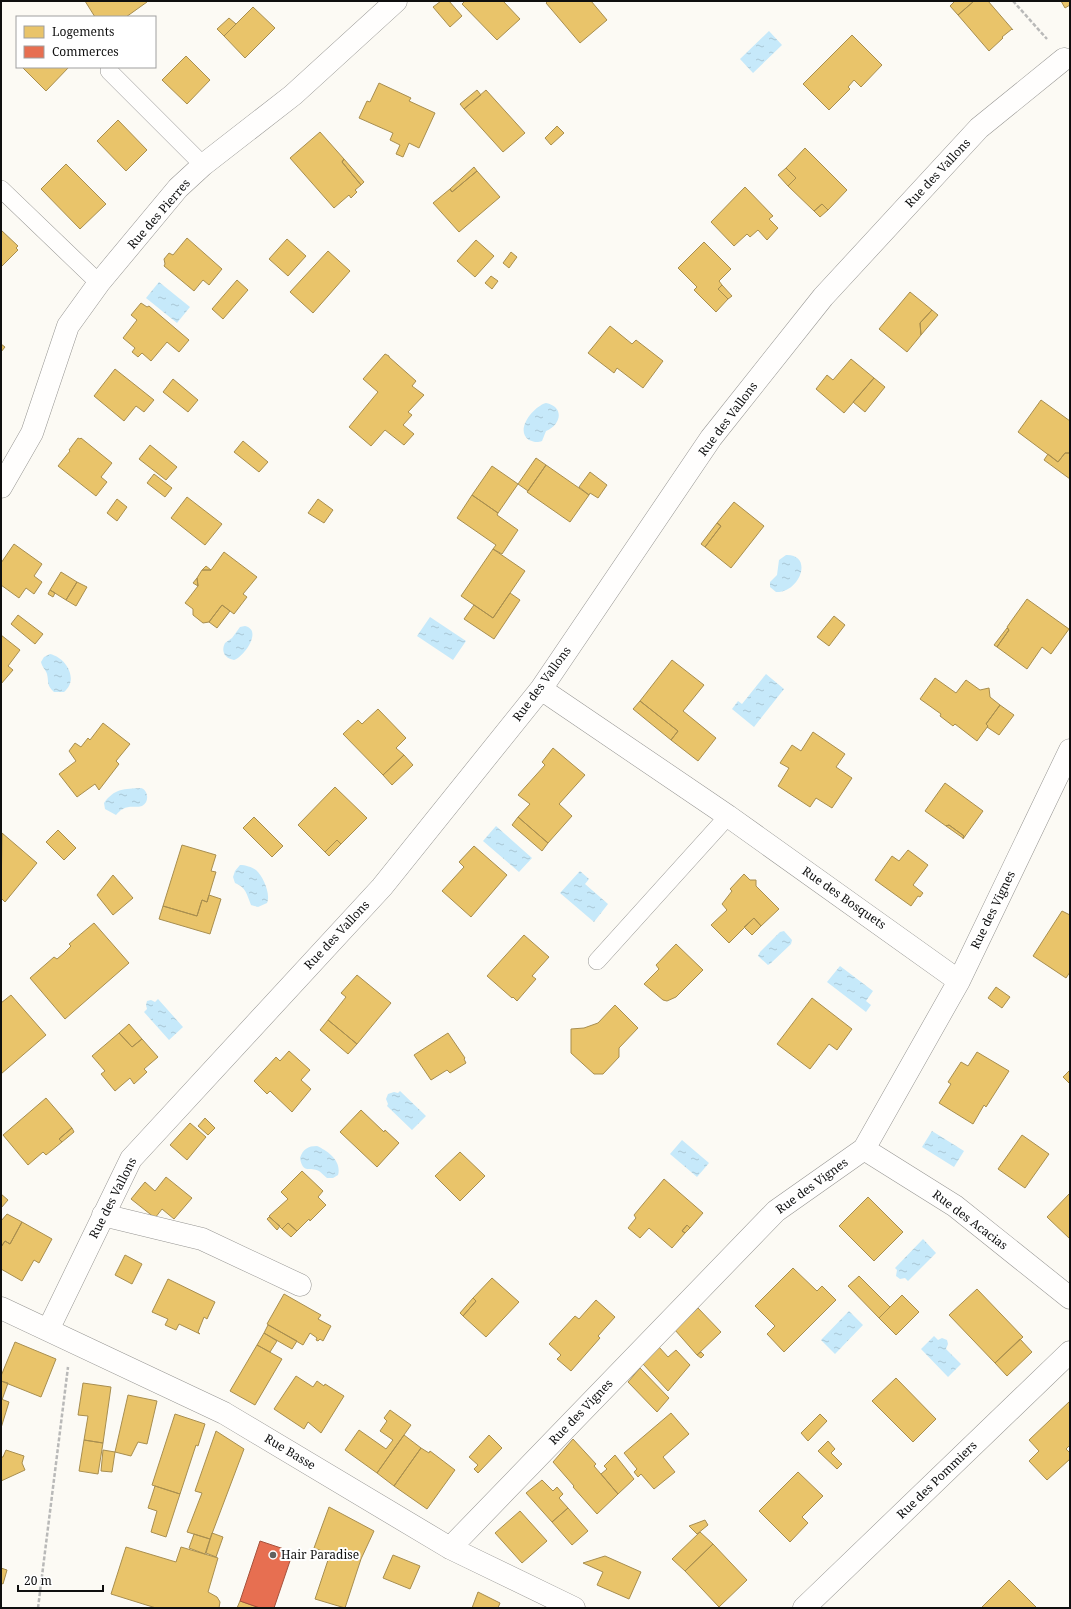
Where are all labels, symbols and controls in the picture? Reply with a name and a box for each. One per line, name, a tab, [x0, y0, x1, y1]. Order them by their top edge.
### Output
legend	[16, 16, 156, 68]
text: Logements	[52, 23, 114, 40]
text: Commerces	[52, 43, 119, 60]
street label: Rue des Vallons	[901, 134, 974, 211]
street label: Rue des Pierres	[123, 175, 194, 252]
street label: Rue des Vallons	[694, 378, 761, 459]
street label: Rue des Vallons	[509, 643, 575, 725]
street label: Rue des Bosquets	[799, 862, 890, 933]
street label: Rue des Vignes	[966, 868, 1019, 952]
street label: Rue des Vallons	[300, 896, 373, 973]
street label: Rue des Vallons	[85, 1154, 140, 1241]
street label: Rue des Vignes	[772, 1154, 851, 1218]
street label: Rue des Acacias	[929, 1186, 1011, 1254]
street label: Rue des Vignes	[545, 1375, 616, 1448]
street label: Rue Basse	[261, 1430, 319, 1474]
street label: Rue des Pommiers	[893, 1437, 981, 1522]
place label: Hair Paradise	[281, 1546, 359, 1563]
marker: Hair Paradise	[268, 1550, 278, 1560]
scale bar	[18, 1567, 103, 1593]
text: 20 m	[24, 1572, 52, 1589]

